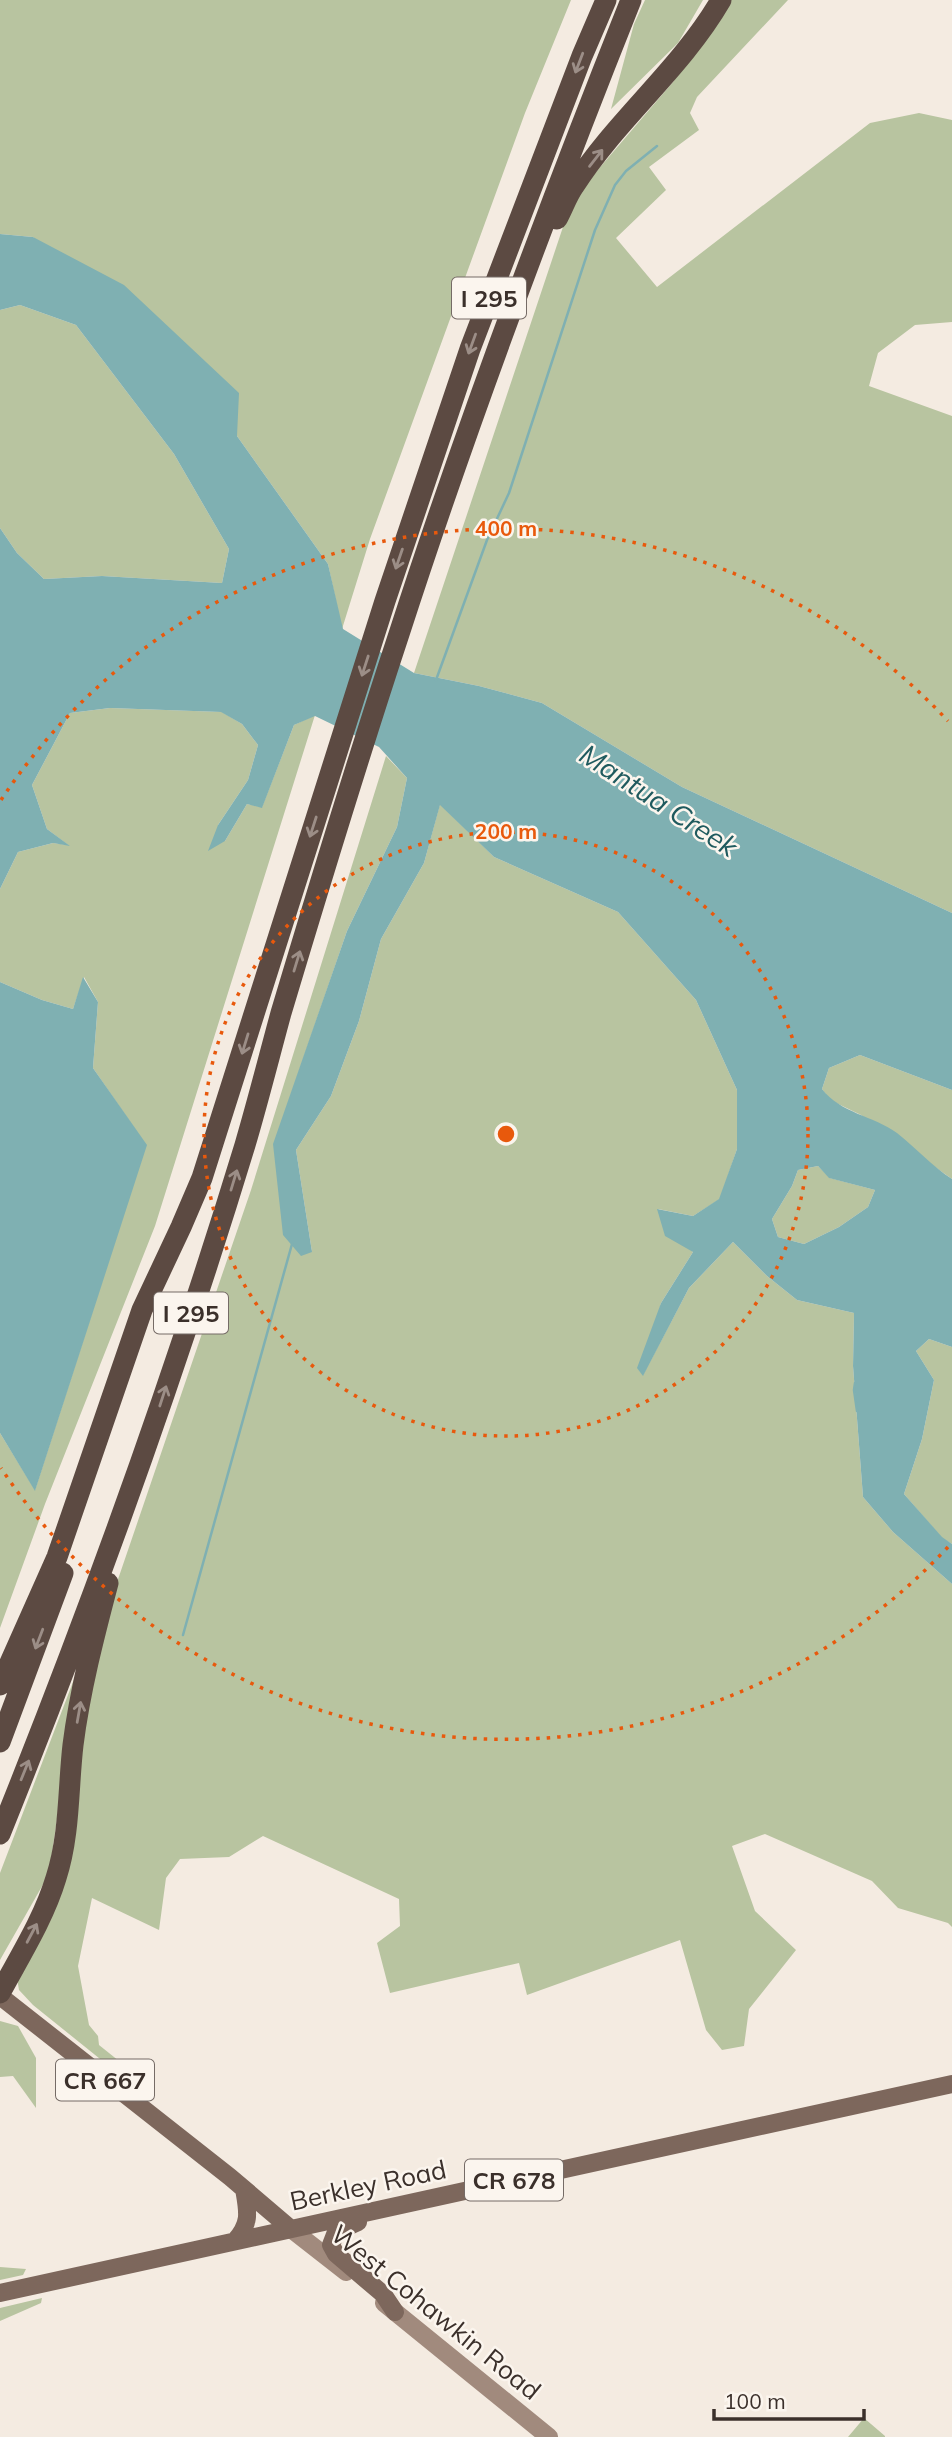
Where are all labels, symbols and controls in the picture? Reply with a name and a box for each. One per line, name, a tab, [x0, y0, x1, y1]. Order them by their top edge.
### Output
one-way arrow	[572, 52, 585, 73]
one-way arrow	[588, 149, 603, 167]
road number: I 295	[452, 278, 526, 318]
one-way arrow	[465, 333, 477, 355]
text: 400 m	[475, 515, 537, 541]
one-way arrow	[391, 548, 404, 570]
one-way arrow	[358, 655, 371, 677]
water label: Mantua Creek	[573, 736, 746, 865]
one-way arrow	[306, 816, 319, 838]
text: 200 m	[475, 818, 537, 844]
one-way arrow	[292, 950, 305, 972]
one-way arrow	[238, 1033, 250, 1055]
centre of rings	[494, 1122, 518, 1146]
one-way arrow	[228, 1169, 241, 1191]
road number: I 295	[154, 1293, 228, 1334]
one-way arrow	[158, 1385, 171, 1407]
one-way arrow	[32, 1627, 44, 1649]
one-way arrow	[73, 1701, 86, 1724]
one-way arrow	[20, 1760, 33, 1782]
one-way arrow	[25, 1923, 39, 1943]
road number: CR 667	[56, 2060, 154, 2101]
street label: Berkley Road	[287, 2152, 449, 2218]
road number: CR 678	[465, 2160, 563, 2200]
street label: West Cohawkin Road	[324, 2217, 548, 2407]
scale bar	[714, 2378, 864, 2422]
text: 100 m	[724, 2388, 786, 2414]

